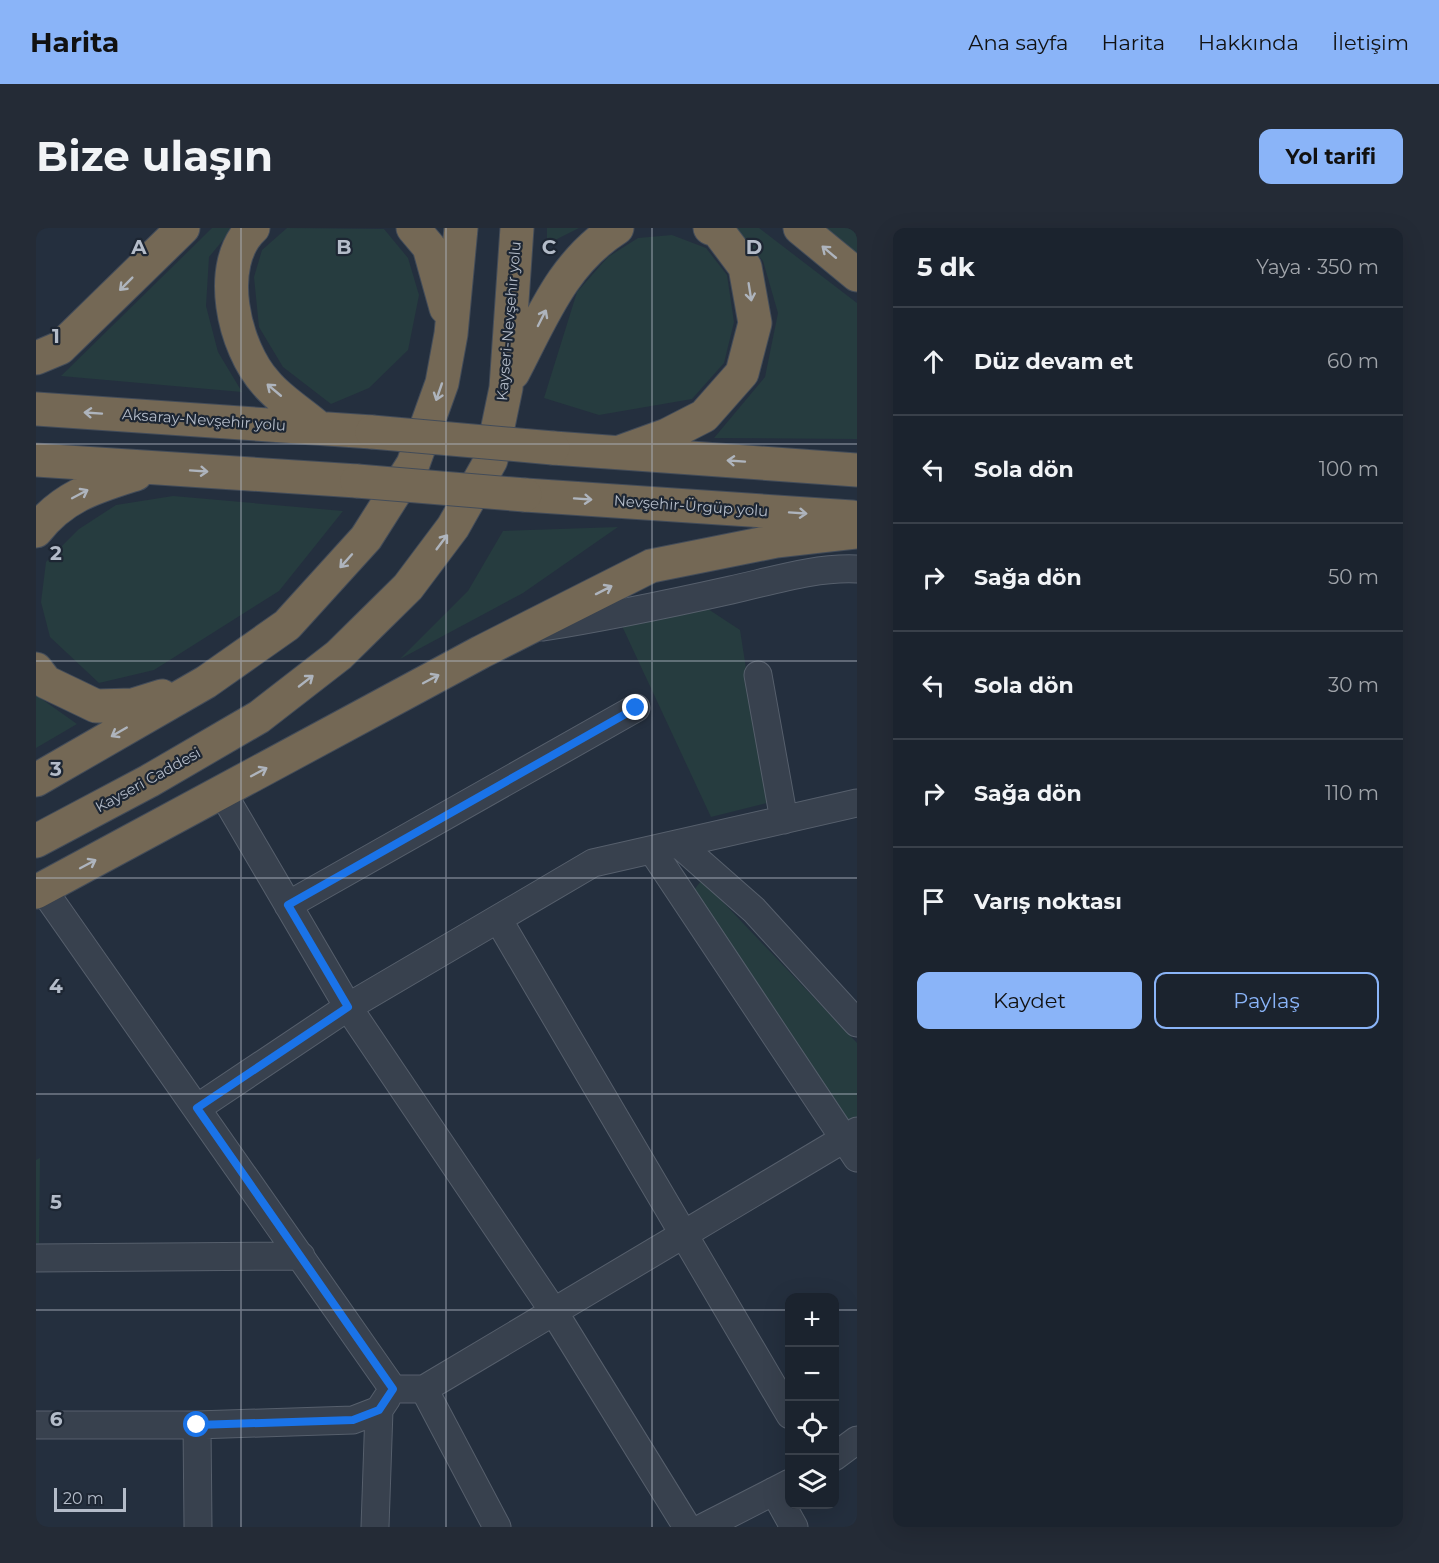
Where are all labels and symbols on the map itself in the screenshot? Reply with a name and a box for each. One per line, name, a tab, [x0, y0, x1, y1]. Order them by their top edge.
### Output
text: A	[130, 235, 147, 259]
text: B	[336, 235, 352, 259]
text: C	[542, 235, 557, 259]
text: D	[746, 235, 762, 259]
street label: Kayseri-Nevşehir yolu	[492, 240, 525, 402]
one-way arrow	[821, 245, 837, 258]
one-way arrow	[119, 277, 134, 292]
one-way arrow	[744, 282, 755, 301]
one-way arrow	[537, 309, 548, 327]
text: 1	[52, 324, 60, 348]
one-way arrow	[432, 382, 443, 400]
one-way arrow	[267, 383, 282, 397]
street label: Aksaray-Nevşehir yolu	[121, 404, 287, 435]
one-way arrow	[83, 407, 103, 418]
one-way arrow	[726, 455, 746, 466]
one-way arrow	[189, 466, 209, 477]
one-way arrow	[71, 488, 88, 500]
street label: Nevşehir-Ürgüp yolu	[613, 491, 769, 520]
one-way arrow	[572, 494, 592, 505]
one-way arrow	[788, 508, 808, 519]
one-way arrow	[435, 535, 448, 551]
text: 2	[50, 541, 62, 565]
one-way arrow	[339, 553, 353, 568]
one-way arrow	[595, 584, 613, 595]
one-way arrow	[421, 673, 439, 684]
one-way arrow	[297, 674, 313, 687]
route end	[622, 694, 648, 720]
one-way arrow	[111, 726, 128, 738]
street label: Kayseri Caddesi	[92, 743, 204, 816]
text: 3	[49, 757, 62, 781]
one-way arrow	[250, 766, 267, 778]
one-way arrow	[78, 858, 96, 869]
text: 4	[49, 974, 63, 998]
text: 5	[50, 1190, 62, 1214]
text: 6	[50, 1407, 63, 1431]
route start	[183, 1411, 209, 1437]
scale bar	[54, 1485, 126, 1512]

